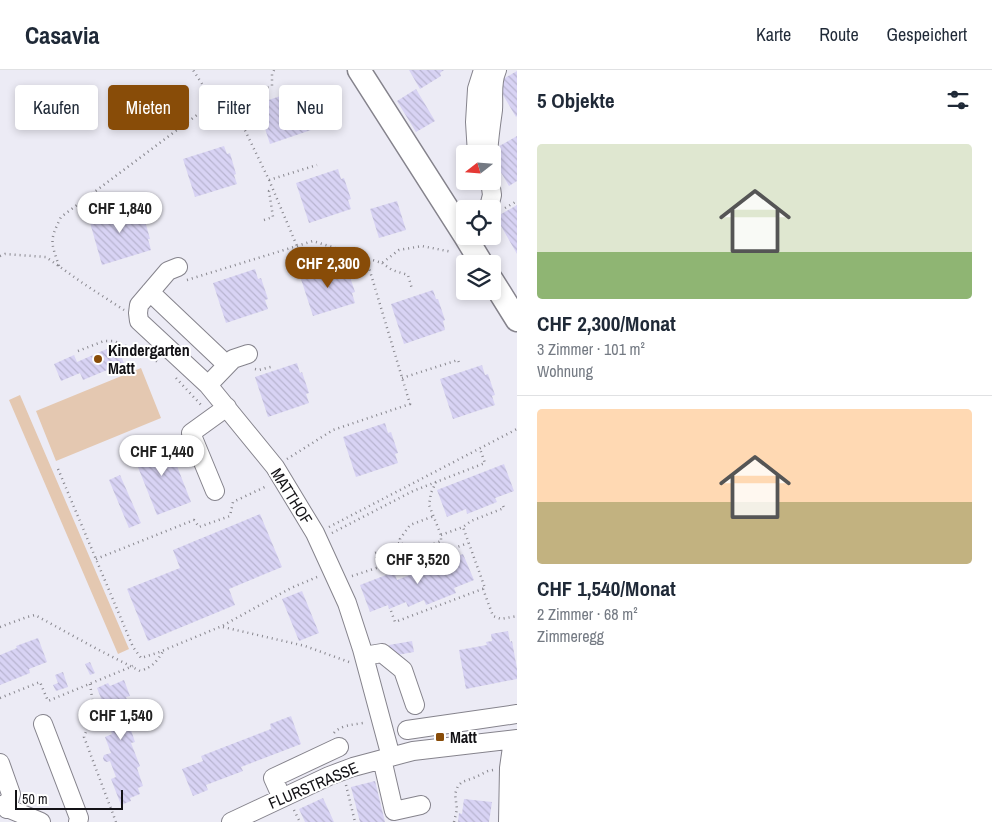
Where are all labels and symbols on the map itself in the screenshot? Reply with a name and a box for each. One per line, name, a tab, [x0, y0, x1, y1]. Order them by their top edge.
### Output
north arrow	[456, 145, 501, 190]
pin: CHF 1,840	[63, 191, 177, 234]
pin: CHF 2,300	[271, 246, 385, 289]
place label: Kindergarten Matt	[108, 339, 190, 379]
marker: Kindergarten Matt	[92, 353, 104, 365]
pin: CHF 1,440	[105, 434, 219, 477]
street label: MATTHOF	[266, 464, 318, 528]
pin: CHF 3,520	[361, 542, 475, 585]
pin: CHF 1,540	[64, 698, 178, 741]
place label: Matt	[450, 726, 478, 748]
marker: Matt	[434, 731, 446, 743]
street label: FLURSTRASSE	[265, 756, 361, 814]
scale bar	[15, 787, 122, 810]

